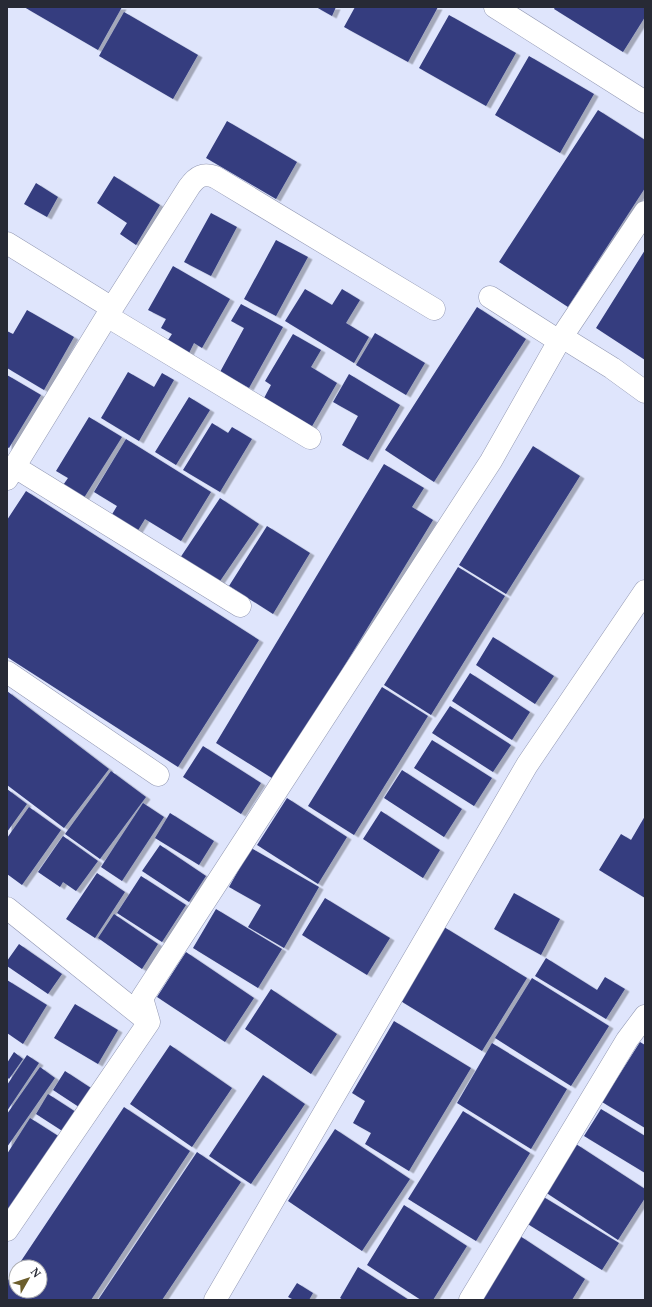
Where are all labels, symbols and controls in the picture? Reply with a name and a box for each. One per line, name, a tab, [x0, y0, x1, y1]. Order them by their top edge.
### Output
north arrow	[8, 1259, 48, 1299]
text: N	[28, 1264, 45, 1281]

